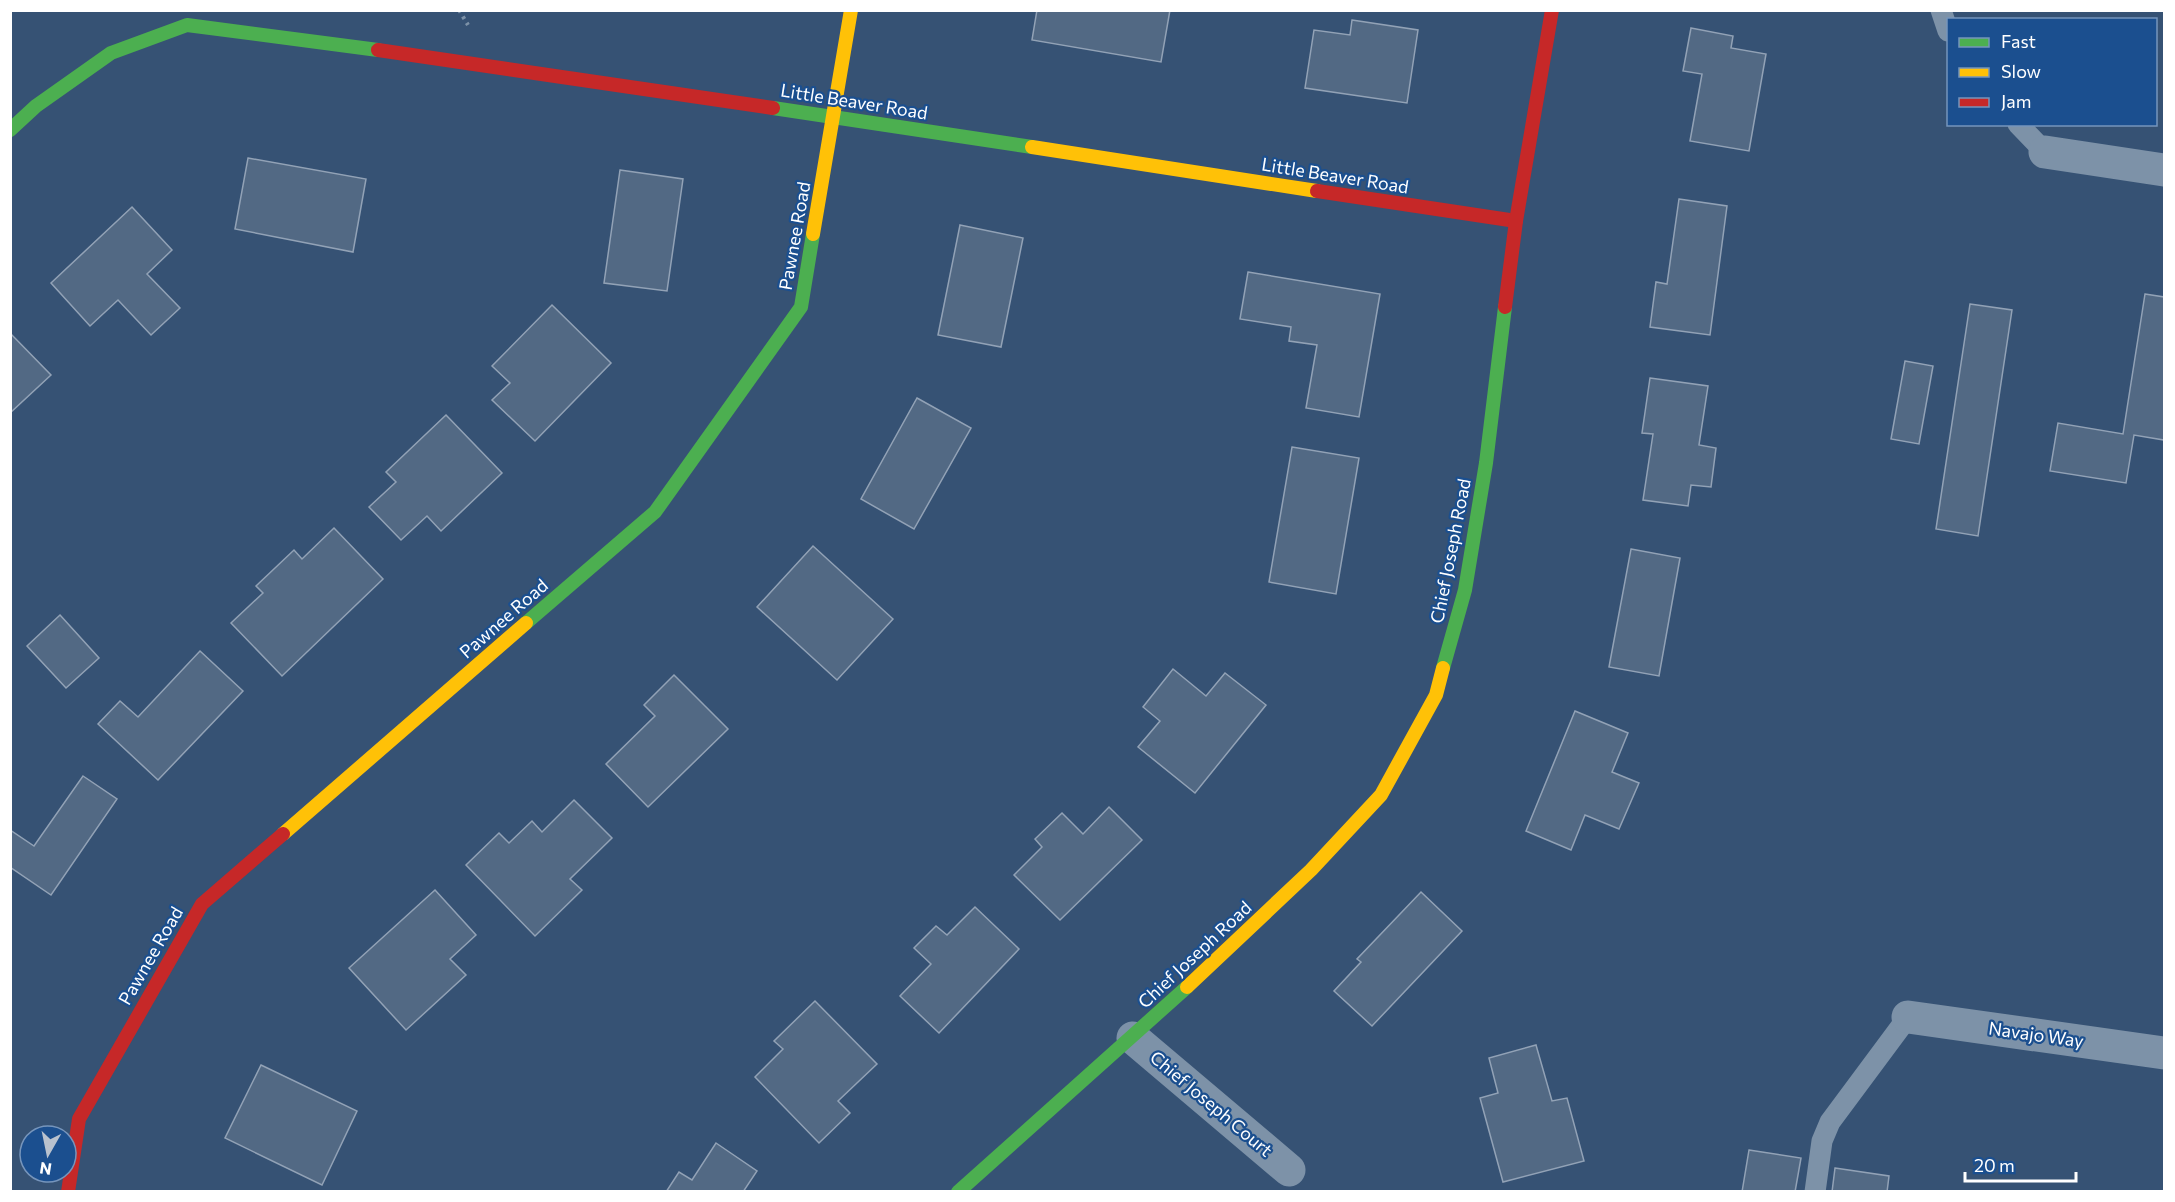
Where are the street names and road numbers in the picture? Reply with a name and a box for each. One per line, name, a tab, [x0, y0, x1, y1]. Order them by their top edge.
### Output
street label: Little Beaver Road	[779, 79, 929, 124]
street label: Little Beaver Road	[1260, 153, 1410, 198]
street label: Pawnee Road	[774, 180, 814, 292]
street label: Chief Joseph Road	[1425, 476, 1475, 625]
street label: Pawnee Road	[455, 574, 552, 663]
street label: Chief Joseph Road	[1133, 896, 1256, 1012]
street label: Pawnee Road	[113, 902, 187, 1009]
street label: Navajo Way	[1987, 1016, 2085, 1052]
street label: Chief Joseph Court	[1146, 1046, 1277, 1161]

